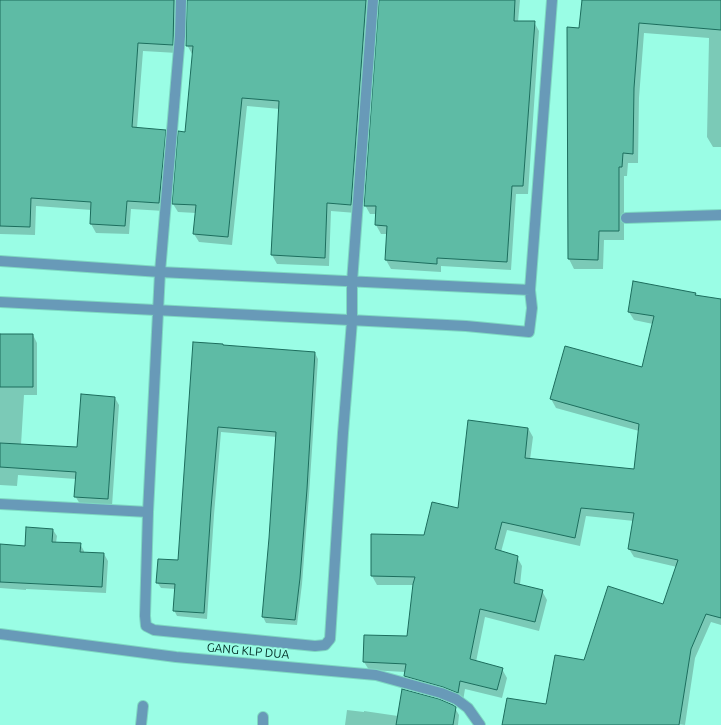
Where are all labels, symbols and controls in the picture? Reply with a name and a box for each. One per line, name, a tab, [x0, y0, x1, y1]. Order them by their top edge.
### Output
street label: GANG KLP DUA	[206, 640, 290, 662]

